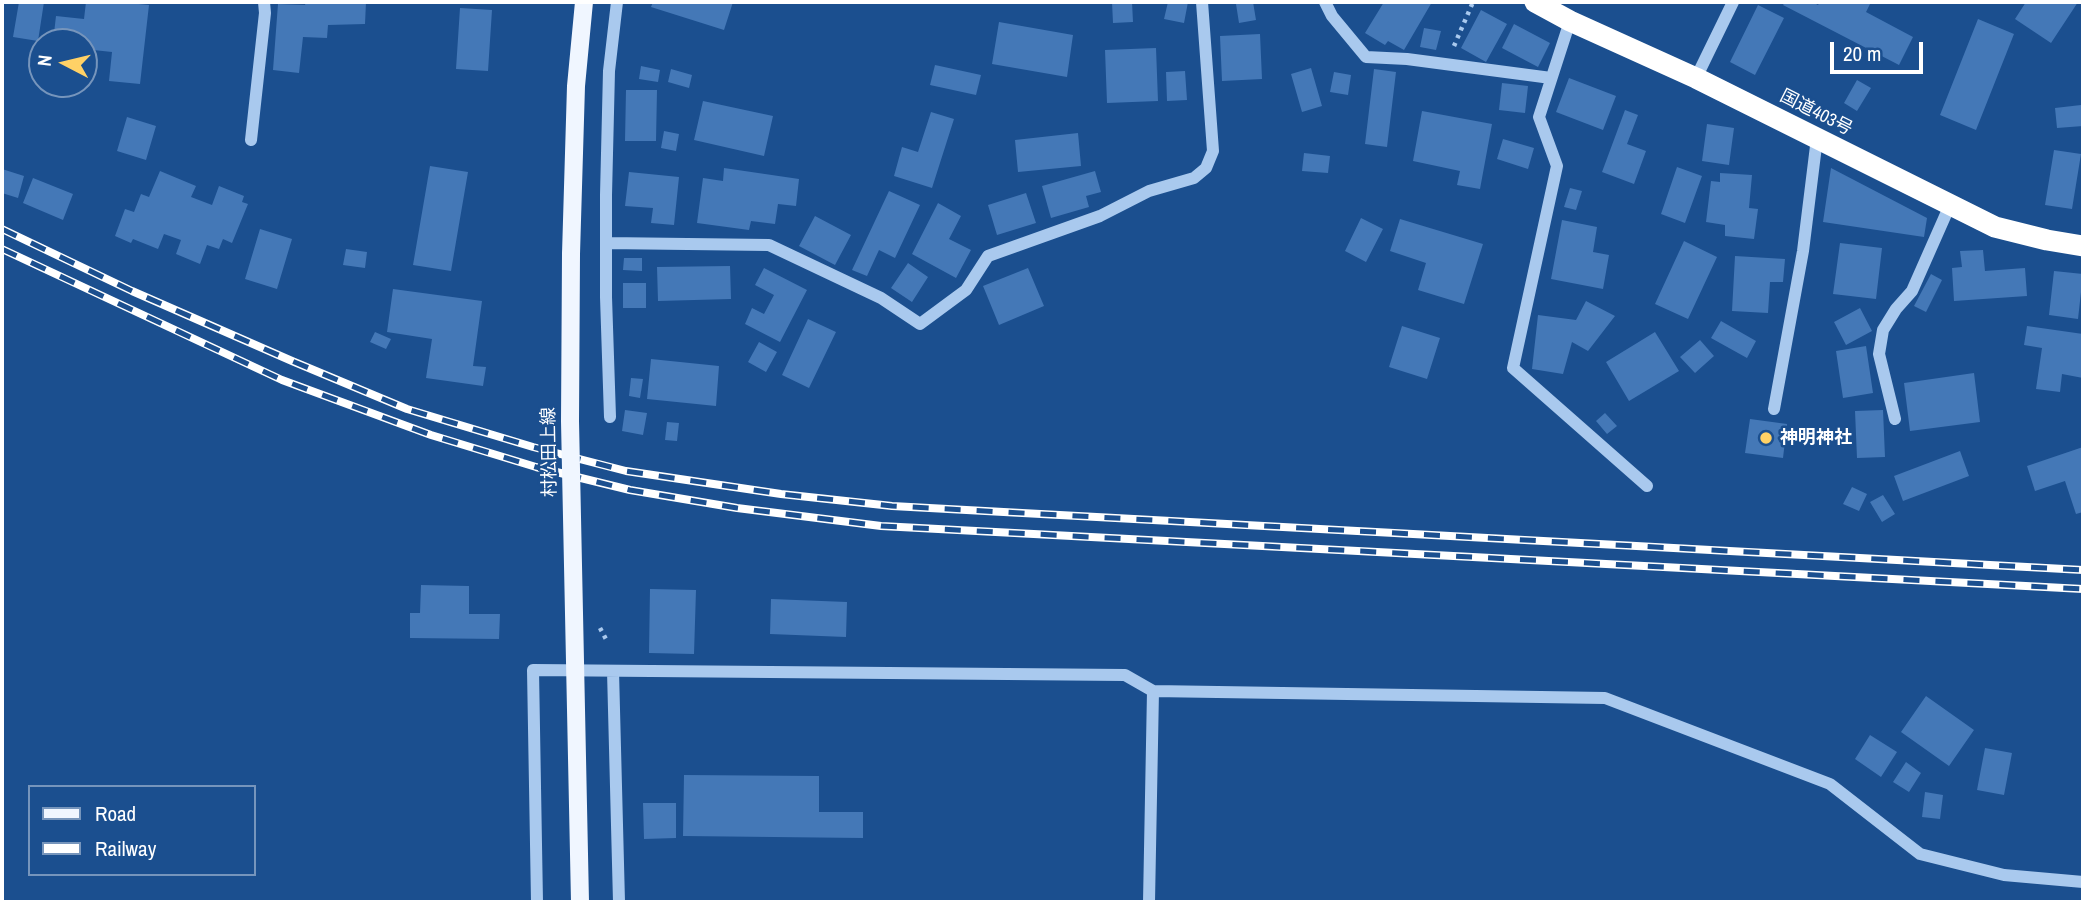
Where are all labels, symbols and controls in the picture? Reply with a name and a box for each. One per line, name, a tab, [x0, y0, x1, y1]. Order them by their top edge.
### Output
north arrow	[28, 28, 98, 98]
scale bar	[1833, 28, 1926, 72]
text: 20 m	[1843, 39, 1881, 68]
text: N	[31, 54, 58, 68]
street label: 国道403号	[1776, 86, 1856, 140]
street label: 村松田上線	[538, 407, 562, 497]
place label: 神明神社	[1780, 427, 1852, 449]
marker: 神明神社	[1758, 430, 1774, 446]
legend	[28, 785, 256, 876]
text: Road	[95, 799, 136, 828]
text: Railway	[95, 834, 156, 863]

